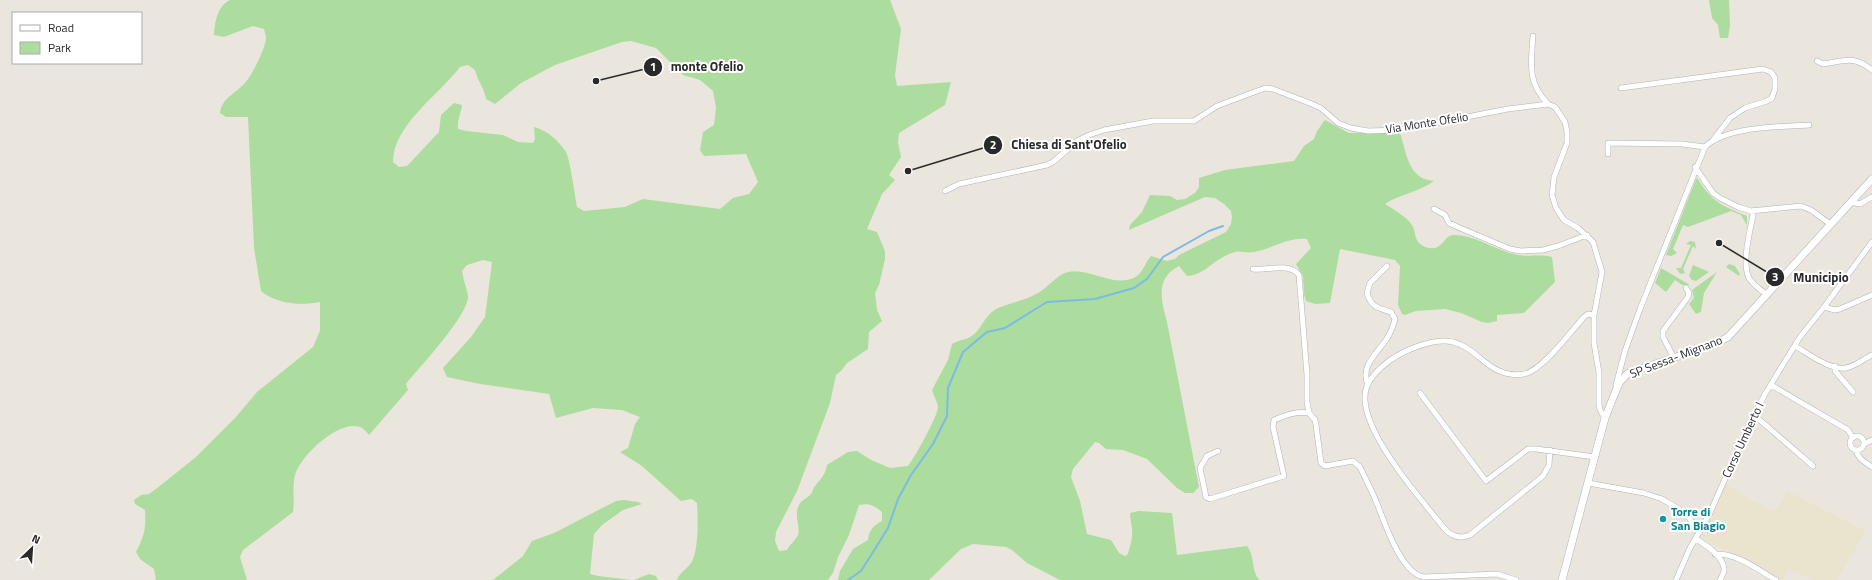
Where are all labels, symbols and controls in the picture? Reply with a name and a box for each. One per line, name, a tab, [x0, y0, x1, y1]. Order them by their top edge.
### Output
legend	[12, 12, 142, 64]
text: Road	[48, 18, 74, 37]
text: Park	[48, 38, 71, 57]
callout: monte Ofelio	[643, 54, 751, 79]
text: monte Ofelio	[671, 56, 743, 76]
text: 1	[650, 57, 656, 76]
street label: Via Monte Ofelio	[1384, 107, 1470, 138]
callout: Chiesa di Sant'Ofelio	[983, 132, 1135, 157]
text: Chiesa di Sant'Ofelio	[1011, 134, 1127, 154]
text: 2	[990, 135, 996, 154]
callout: Municipio	[1765, 265, 1856, 290]
text: 3	[1772, 267, 1778, 286]
text: Municipio	[1793, 267, 1849, 287]
street label: SP Sessa- Mignano	[1627, 330, 1725, 383]
street label: Corso Umberto I	[1717, 399, 1768, 481]
place label: Torre di San Biagio	[1671, 502, 1725, 535]
marker: Torre di San Biagio	[1658, 514, 1668, 524]
north arrow	[12, 528, 52, 568]
text: N	[29, 530, 43, 548]

